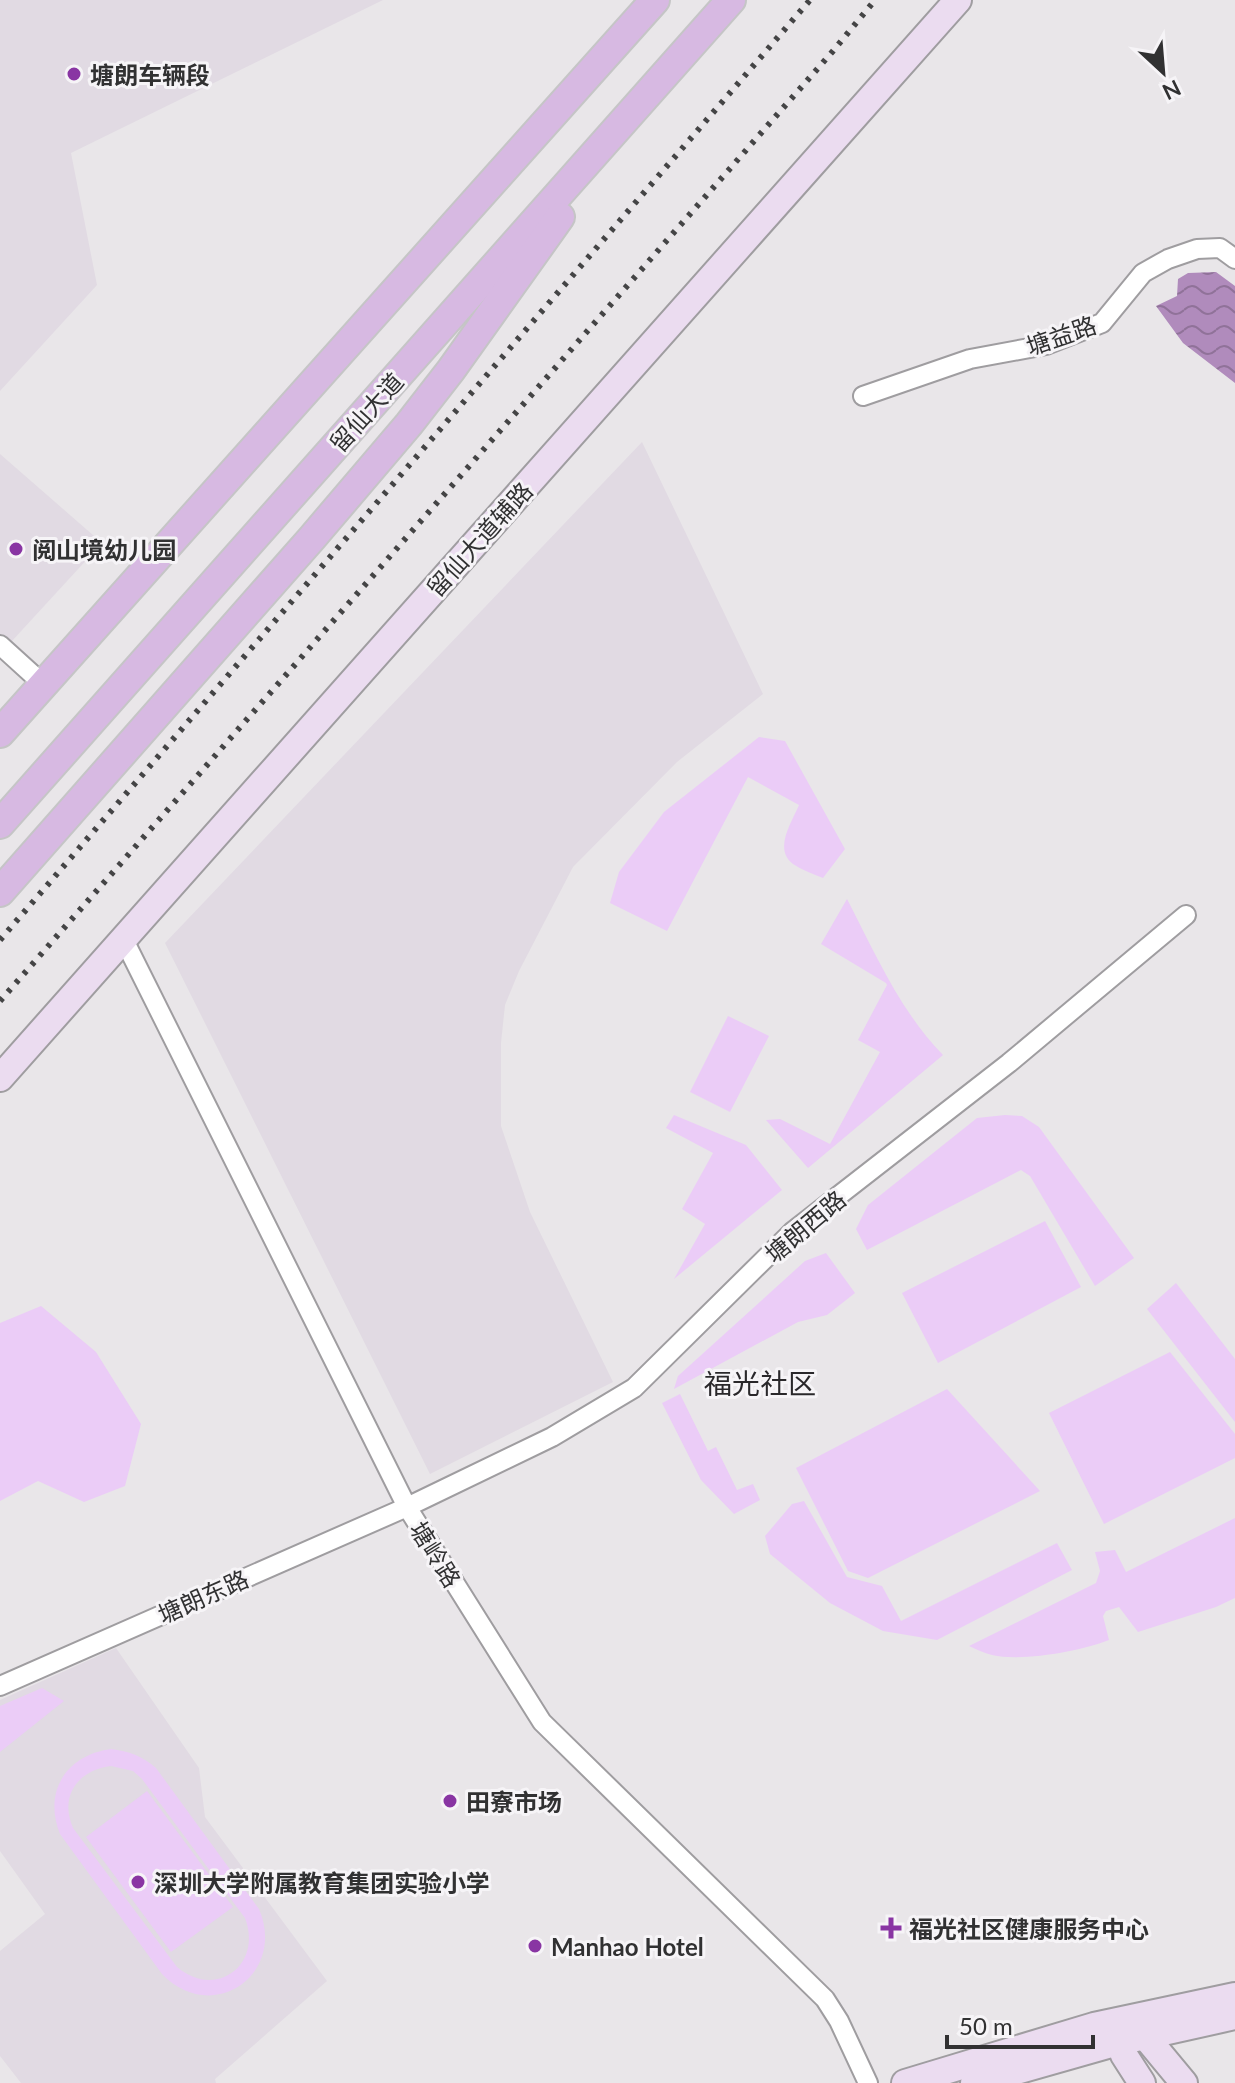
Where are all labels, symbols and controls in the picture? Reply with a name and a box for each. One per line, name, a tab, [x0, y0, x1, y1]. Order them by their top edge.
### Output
north arrow	[1123, 32, 1203, 112]
place label: 塘朗车辆段	[90, 60, 210, 89]
marker: 塘朗车辆段	[65, 65, 83, 83]
text: N	[1158, 75, 1186, 106]
street label: 塘益路	[1022, 310, 1100, 360]
street label: 留仙大道	[323, 367, 409, 457]
street label: 留仙大道辅路	[420, 476, 538, 602]
place label: 阅山境幼儿园	[32, 535, 176, 564]
marker: 阅山境幼儿园	[7, 540, 25, 558]
street label: 塘朗西路	[759, 1184, 851, 1268]
district label: 福光社区	[704, 1366, 816, 1400]
street label: 塘岭路	[405, 1516, 467, 1592]
street label: 塘朗东路	[153, 1563, 253, 1629]
place label: 田寮市场	[466, 1787, 562, 1816]
marker: 田寮市场	[441, 1792, 459, 1810]
place label: 深圳大学附属教育集团实验小学	[154, 1868, 490, 1897]
marker: 深圳大学附属教育集团实验小学	[129, 1873, 147, 1891]
place label: 福光社区健康服务中心	[909, 1914, 1149, 1943]
marker: 福光社区健康服务中心	[880, 1917, 902, 1939]
place label: Manhao Hotel	[551, 1932, 704, 1961]
marker: Manhao Hotel	[526, 1937, 544, 1955]
scale bar	[947, 1999, 1093, 2049]
text: 50 m	[959, 2011, 1013, 2040]

